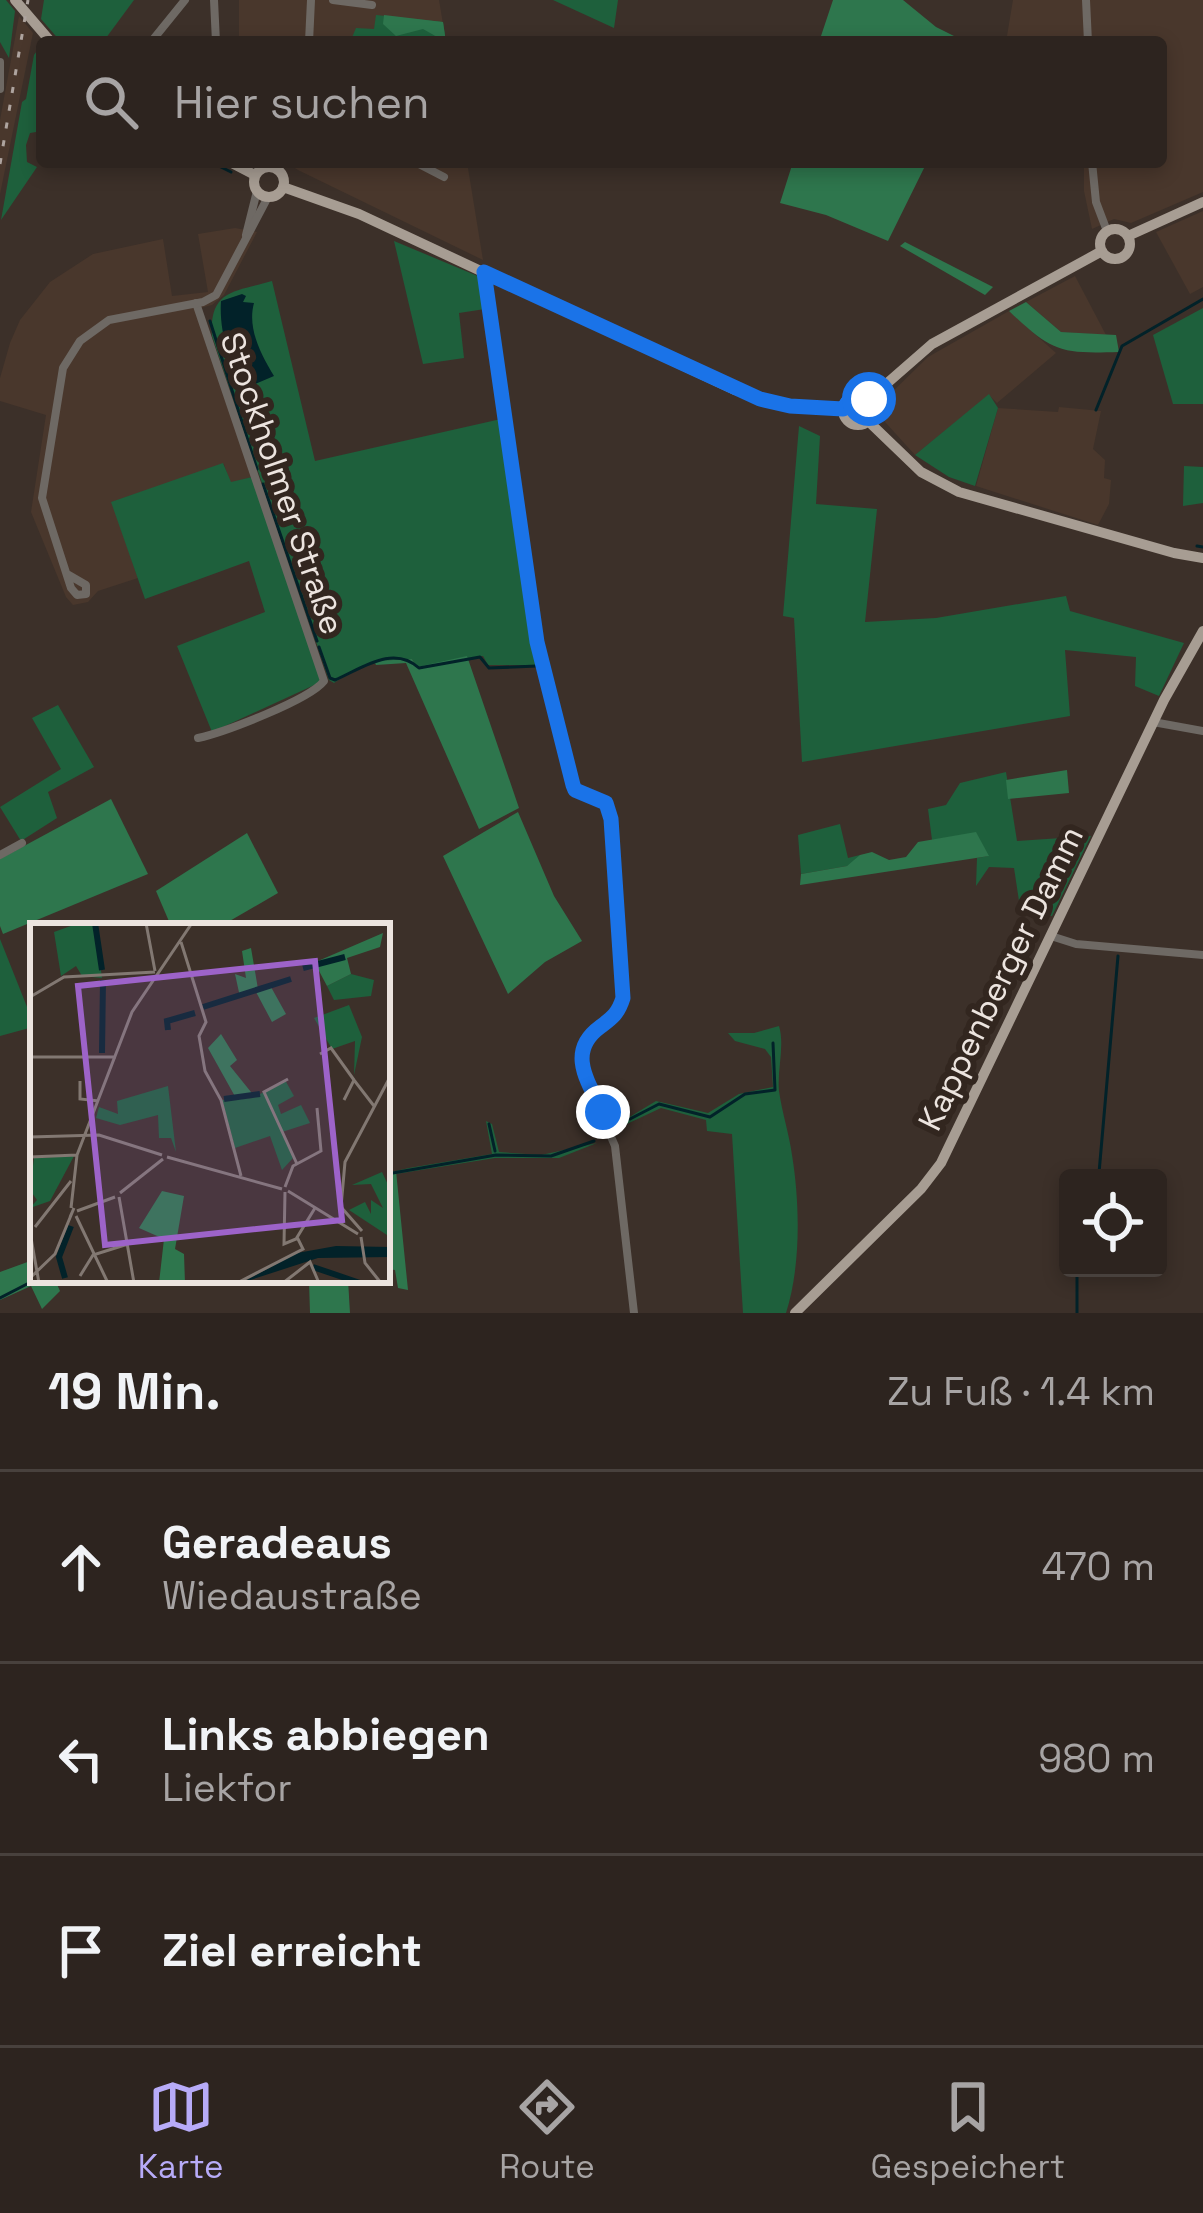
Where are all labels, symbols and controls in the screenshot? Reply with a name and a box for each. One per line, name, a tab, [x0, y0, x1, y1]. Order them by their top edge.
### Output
search box	[36, 36, 1167, 168]
icon: search	[78, 69, 144, 135]
text: Hier suchen	[174, 74, 430, 131]
street label: Stockholmer Straße	[211, 327, 353, 640]
route start	[842, 372, 896, 426]
street label: Kappenberger Damm	[909, 819, 1093, 1137]
inset map	[30, 923, 390, 1283]
route end	[576, 1085, 630, 1139]
map controls	[1059, 1169, 1167, 1277]
button: locate	[1059, 1169, 1167, 1277]
text: 19 Min.	[48, 1359, 221, 1424]
text: Zu Fuß · 1.4 km	[887, 1367, 1155, 1416]
text: Geradeaus	[162, 1514, 392, 1571]
icon: ahead	[48, 1534, 114, 1600]
text: 470 m	[1042, 1542, 1155, 1591]
text: Wiedaustraße	[162, 1571, 422, 1620]
text: Links abbiegen	[162, 1706, 490, 1763]
icon: left	[48, 1726, 114, 1792]
text: 980 m	[1038, 1734, 1155, 1783]
text: Liekfor	[162, 1763, 292, 1812]
icon: arrive	[48, 1918, 114, 1984]
text: Ziel erreicht	[162, 1922, 422, 1979]
tab: Karte	[138, 2074, 224, 2188]
tab: Route	[499, 2074, 595, 2188]
tab: Gespeichert	[870, 2074, 1065, 2188]

